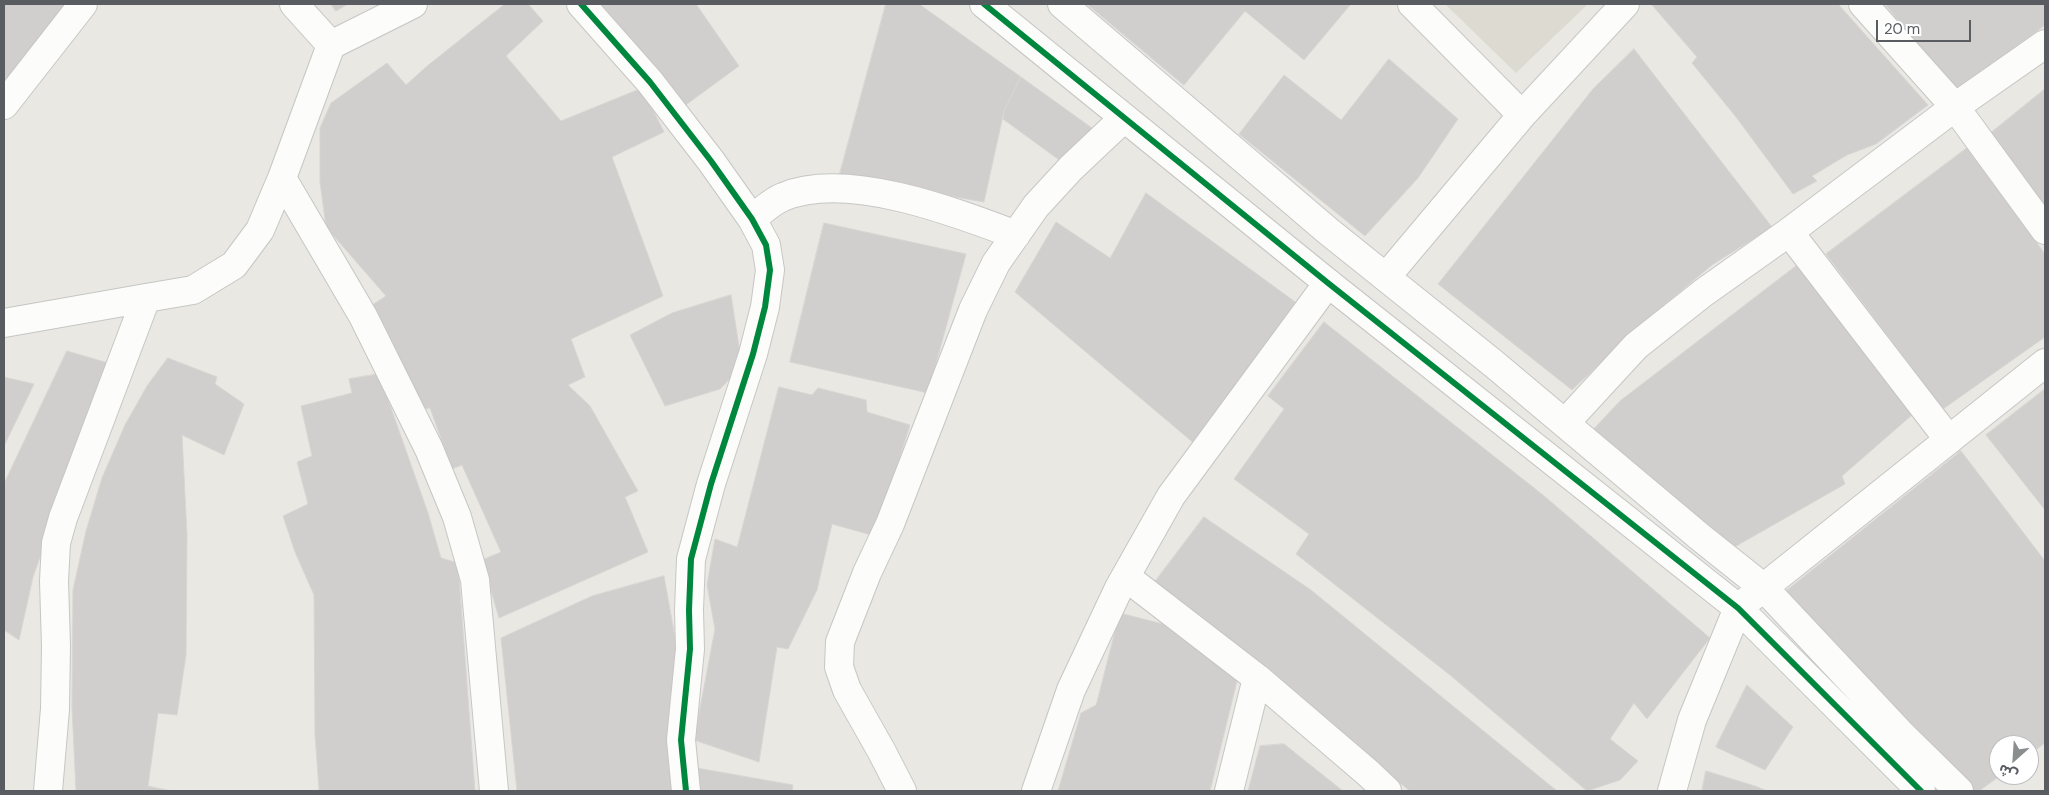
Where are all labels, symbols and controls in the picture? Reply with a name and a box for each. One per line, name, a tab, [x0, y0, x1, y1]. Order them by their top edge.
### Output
scale bar	[1879, 10, 1974, 42]
text: 20 m	[1884, 19, 1920, 39]
north arrow	[1989, 735, 2039, 785]
text: ش	[1995, 760, 2020, 785]

